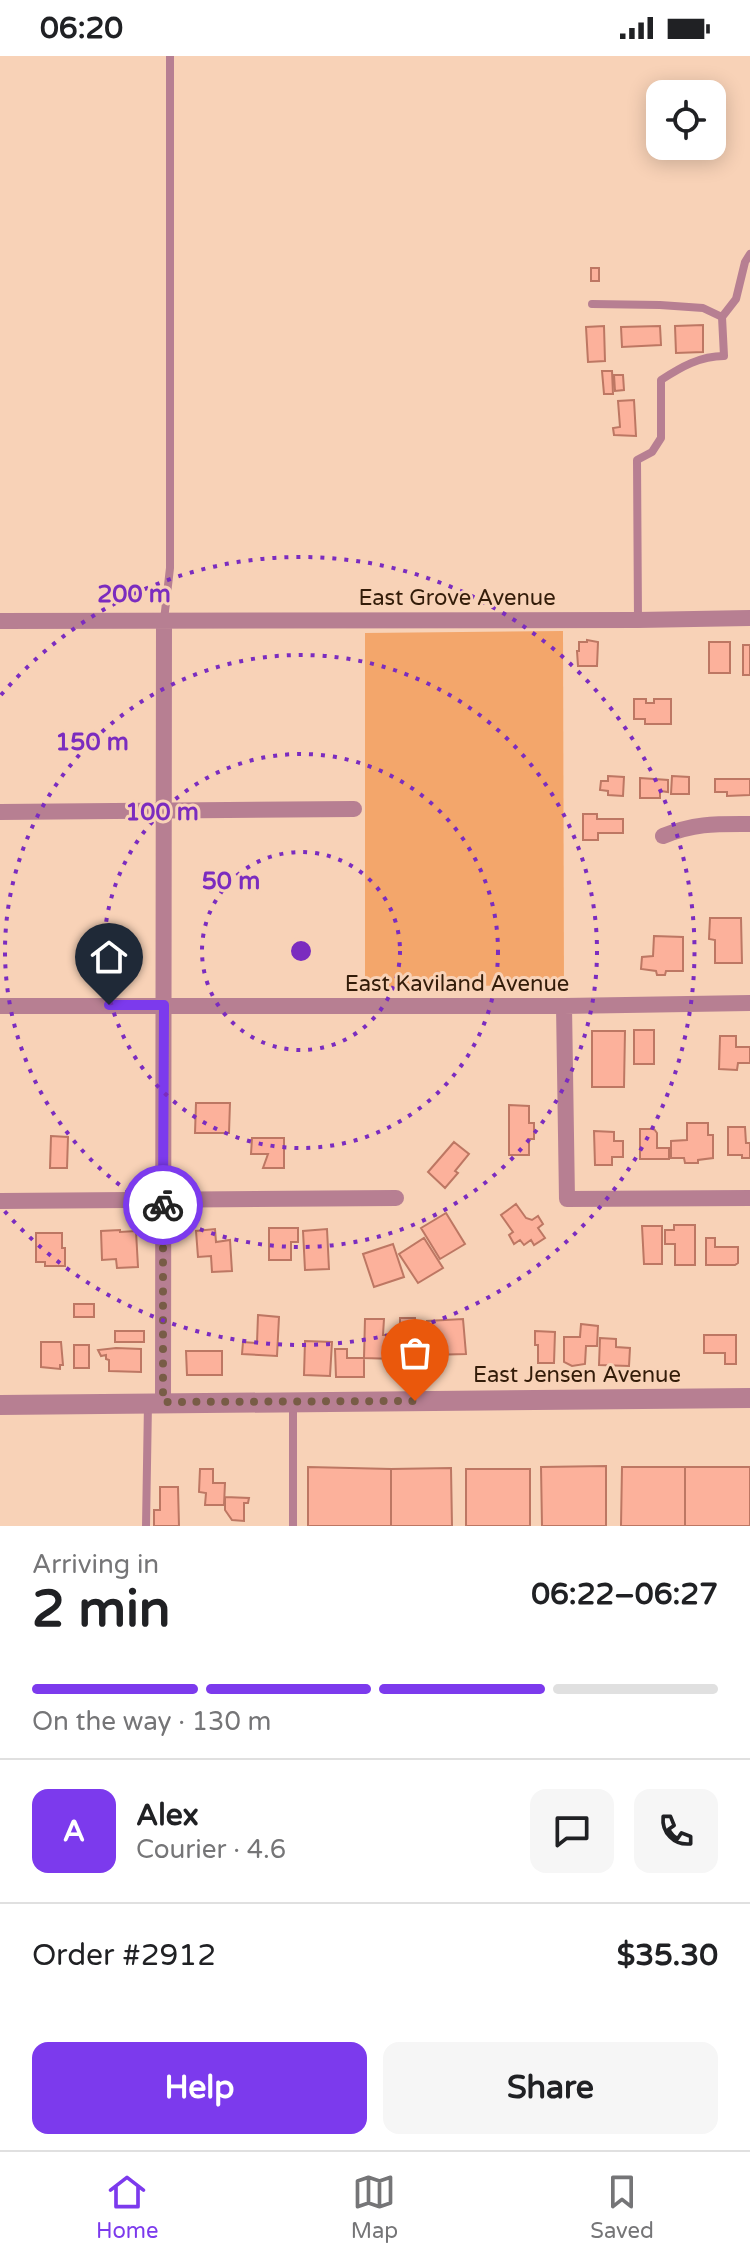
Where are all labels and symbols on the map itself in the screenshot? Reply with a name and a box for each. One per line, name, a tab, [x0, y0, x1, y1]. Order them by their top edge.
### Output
text: 200 m	[97, 580, 171, 609]
street label: East Grove Avenue	[358, 585, 556, 611]
text: 150 m	[55, 728, 129, 757]
text: 100 m	[125, 798, 199, 827]
text: 50 m	[202, 867, 260, 896]
pin	[75, 923, 143, 1005]
centre of rings	[287, 937, 315, 965]
street label: East Kaviland Avenue	[345, 971, 569, 997]
courier	[123, 1165, 203, 1245]
pin	[381, 1319, 449, 1401]
street label: East Jensen Avenue	[473, 1362, 681, 1388]

